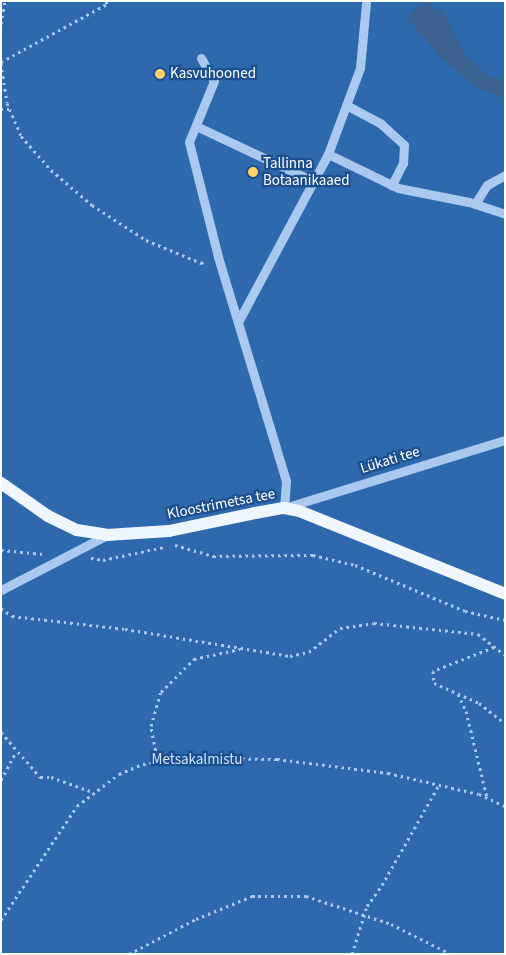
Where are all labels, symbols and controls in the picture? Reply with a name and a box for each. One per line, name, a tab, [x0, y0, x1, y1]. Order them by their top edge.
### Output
place label: Kasvuhooned	[170, 65, 256, 83]
marker: Kasvuhooned	[154, 68, 166, 80]
place label: Tallinna Botaanikaaed	[263, 154, 350, 189]
marker: Tallinna Botaanikaaed	[247, 166, 259, 178]
street label: Lükati tee	[358, 442, 422, 478]
street label: Kloostrimetsa tee	[165, 485, 277, 523]
park label: Metsakalmistu	[152, 751, 242, 769]

